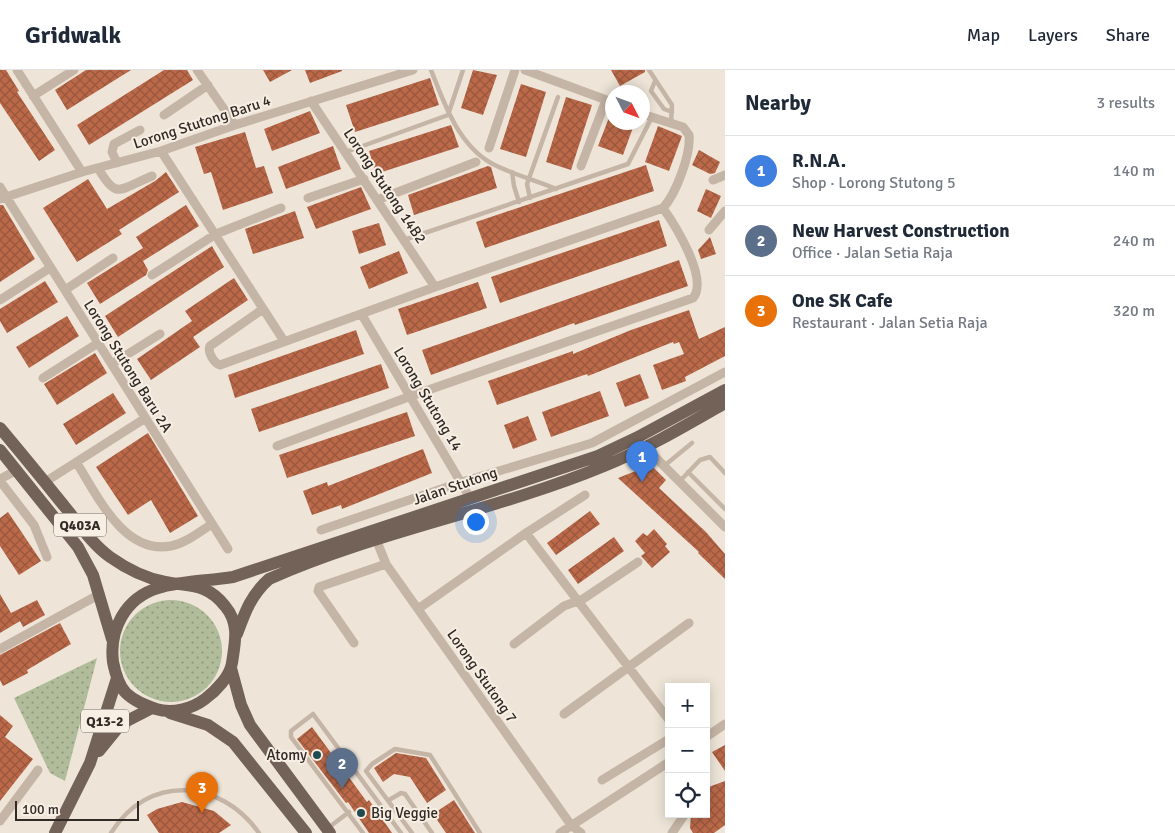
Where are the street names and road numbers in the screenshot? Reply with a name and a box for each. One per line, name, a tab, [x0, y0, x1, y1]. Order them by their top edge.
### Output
street label: Lorong Stutong Baru 4	[131, 91, 273, 153]
street label: Lorong Stutong 14B2	[340, 125, 430, 247]
street label: Lorong Stutong Baru 2A	[80, 296, 176, 436]
street label: Lorong Stutong 14	[390, 344, 466, 454]
street label: Jalan Stutong	[410, 463, 500, 509]
road number: Q403A	[54, 514, 106, 536]
street label: Lorong Stutong 7	[443, 626, 521, 726]
road number: Q13-2	[81, 710, 129, 732]

